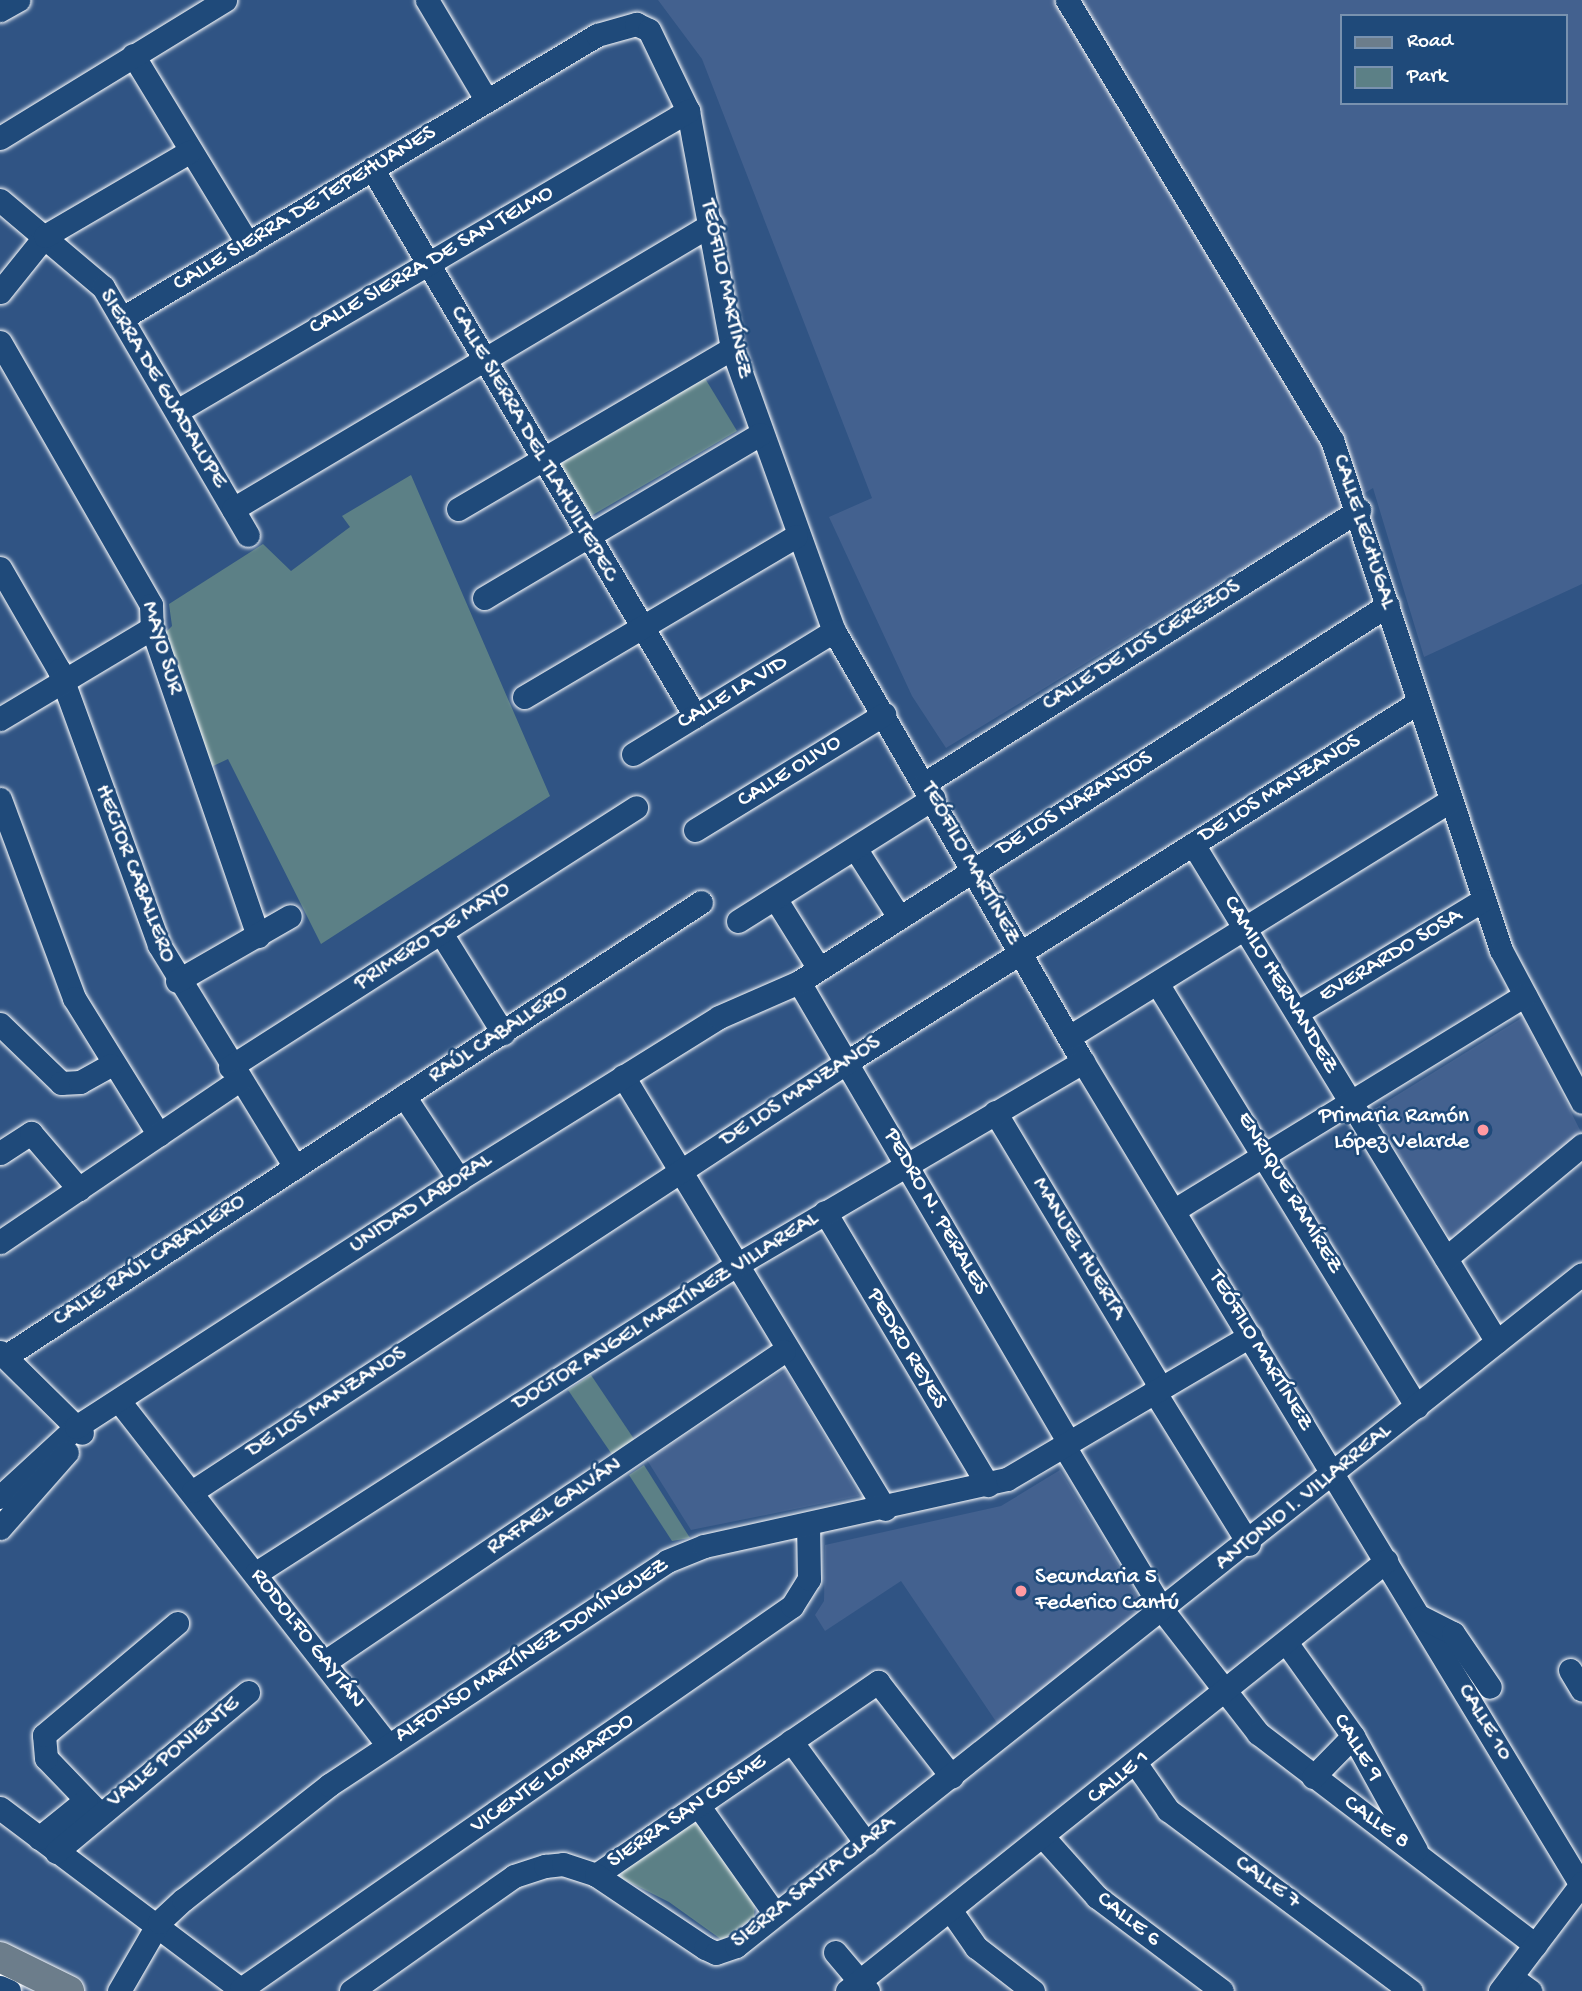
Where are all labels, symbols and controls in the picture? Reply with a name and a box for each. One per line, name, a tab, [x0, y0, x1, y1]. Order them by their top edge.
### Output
legend	[1340, 14, 1568, 105]
text: Road	[1407, 30, 1453, 55]
text: Park	[1407, 65, 1447, 90]
street label: CALLE SIERRA DE TEPEHUANES	[169, 120, 441, 298]
street label: CALLE SIERRA DE SAN TELMO	[305, 180, 559, 342]
street label: TEÓFILO MARTÍNEZ	[693, 197, 757, 381]
street label: SIERRA DE GUADALUPE	[92, 285, 232, 493]
street label: CALLE SIERRA DEL TLAHUILTEPEC	[443, 301, 623, 587]
street label: CALLE LECHUGAL	[1325, 451, 1401, 613]
street label: CALLE DE LOS CEREZOS	[1038, 574, 1246, 718]
street label: MAYO SUR	[134, 598, 188, 698]
street label: CALLE LA VID	[673, 649, 793, 737]
street label: DE LOS MANZANOS	[1194, 728, 1366, 850]
street label: CALLE OLIVO	[733, 729, 847, 815]
street label: DE LOS NARANJOS	[992, 745, 1158, 863]
street label: TEÓFILO MARTÍNEZ	[914, 778, 1026, 950]
street label: HECTOR CABALLERO	[87, 781, 181, 967]
street label: PRIMERO DE MAYO	[350, 876, 516, 998]
street label: CAMILO HERNANDEZ	[1216, 891, 1344, 1079]
street label: EVERARDO SOSA	[1314, 902, 1468, 1010]
street label: RAÚL CABALLERO	[424, 980, 574, 1090]
street label: DE LOS MANZANOS	[716, 1030, 886, 1154]
place label: Primaria Ramón López Velarde	[1319, 1103, 1469, 1157]
street label: ENRIQUE RAMÍREZ	[1230, 1107, 1348, 1279]
marker: Primaria Ramón López Velarde	[1475, 1122, 1491, 1138]
street label: PEDRO N. PERALES	[876, 1124, 994, 1300]
street label: UNIDAD LABORAL	[345, 1148, 497, 1260]
street label: MANUEL HUERTA	[1025, 1173, 1131, 1325]
street label: CALLE RAÚL CABALLERO	[49, 1188, 251, 1334]
street label: DOCTOR ANGEL MARTÍNEZ VILLAREAL	[508, 1206, 824, 1418]
street label: TEÓFILO MARTÍNEZ	[1201, 1266, 1319, 1436]
street label: PEDRO REYES	[859, 1284, 953, 1414]
street label: DE LOS MANZANOS	[242, 1341, 412, 1465]
street label: ANTONIO I. VILLARREAL	[1210, 1419, 1398, 1577]
street label: RAFAEL GALVÁN	[482, 1452, 628, 1562]
street label: ALFONSO MARTÍNEZ DOMÍNGUEZ	[390, 1552, 674, 1750]
street label: RODOLFO GAYTÁN	[244, 1563, 370, 1715]
place label: Secundaria 5 Federico Cantú	[1035, 1564, 1179, 1618]
marker: Secundaria 5 Federico Cantú	[1013, 1583, 1029, 1599]
street label: CALLE 10	[1450, 1679, 1518, 1767]
street label: VALLE PONIENTE	[102, 1691, 246, 1815]
street label: VICENTE LOMBARDO	[466, 1707, 640, 1841]
street label: CALLE 9	[1326, 1709, 1388, 1787]
street label: CALLE 1	[1082, 1745, 1156, 1811]
street label: SIERRA SAN COSME	[602, 1749, 772, 1875]
street label: CALLE 8	[1337, 1790, 1415, 1856]
street label: SIERRA SANTA CLARA	[726, 1810, 902, 1956]
street label: CALLE 7	[1229, 1850, 1305, 1916]
street label: CALLE 6	[1090, 1886, 1166, 1954]

